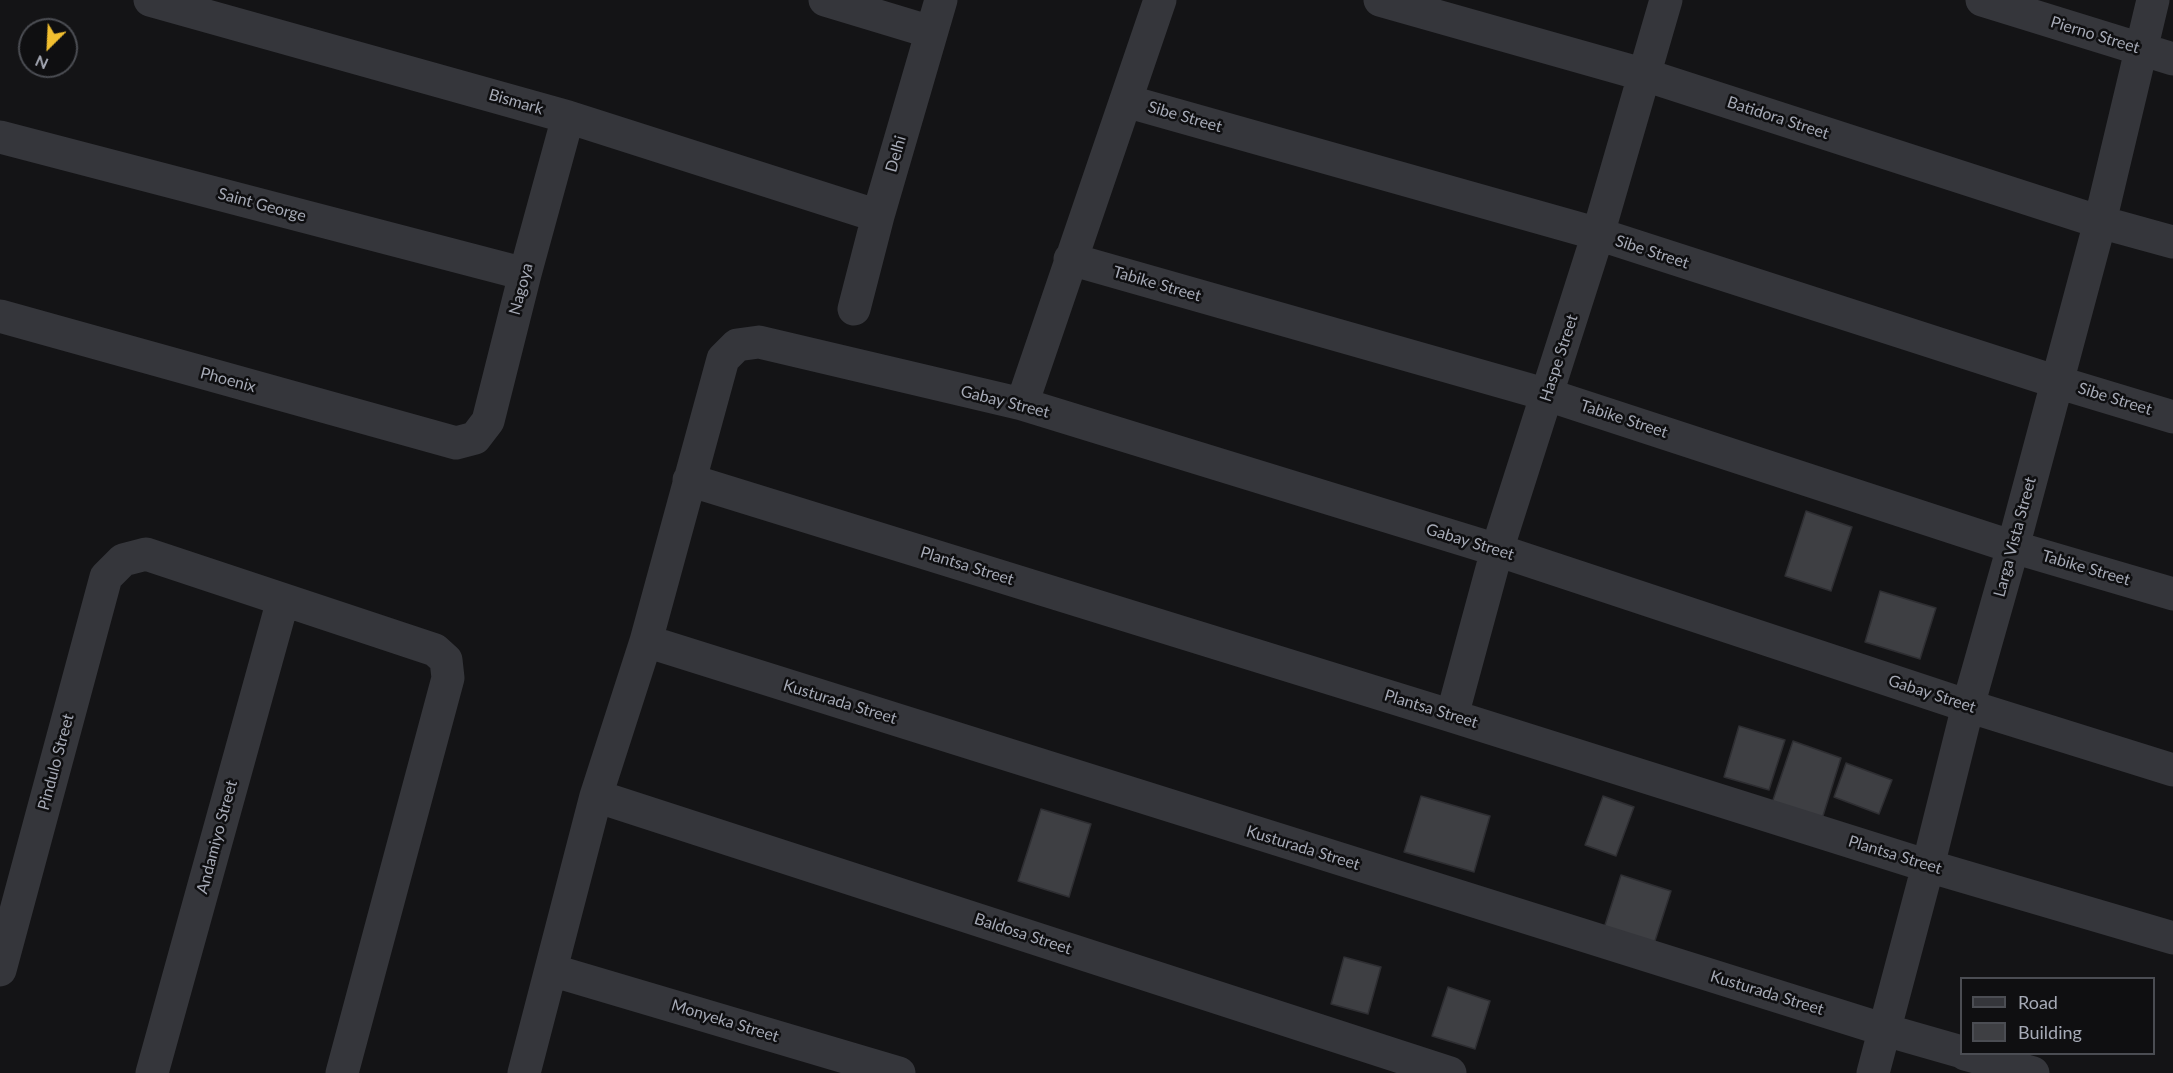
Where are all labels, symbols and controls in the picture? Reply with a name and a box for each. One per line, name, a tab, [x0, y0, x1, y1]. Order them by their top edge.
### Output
street label: Pierno Street	[2048, 12, 2142, 58]
north arrow	[18, 18, 78, 78]
text: N	[32, 52, 51, 74]
street label: Bismark	[486, 85, 546, 119]
street label: Batidora Street	[1725, 93, 1831, 143]
street label: Sibe Street	[1146, 97, 1224, 137]
street label: Delhi	[882, 134, 910, 174]
street label: Saint George	[216, 184, 308, 226]
street label: Sibe Street	[1613, 231, 1691, 273]
street label: Nagoya	[505, 261, 537, 317]
street label: Tabike Street	[1111, 262, 1203, 306]
street label: Haspe Street	[1536, 312, 1582, 404]
street label: Phoenix	[198, 363, 258, 397]
street label: Sibe Street	[2076, 379, 2154, 419]
street label: Gabay Street	[959, 382, 1051, 422]
street label: Tabike Street	[1578, 396, 1670, 442]
street label: Larga Vista Street	[1990, 475, 2040, 599]
street label: Gabay Street	[1424, 520, 1516, 564]
street label: Plantsa Street	[918, 543, 1016, 589]
street label: Tabike Street	[2040, 546, 2132, 590]
street label: Gabay Street	[1886, 671, 1978, 717]
street label: Kusturada Street	[781, 676, 899, 728]
street label: Plantsa Street	[1382, 686, 1480, 732]
street label: Pindulo Street	[34, 712, 78, 812]
street label: Andamiyo Street	[193, 778, 241, 896]
street label: Kusturada Street	[1244, 822, 1362, 874]
street label: Plantsa Street	[1846, 832, 1944, 878]
street label: Baldosa Street	[972, 909, 1074, 959]
street label: Kusturada Street	[1708, 967, 1826, 1019]
legend	[1960, 977, 2155, 1055]
text: Road	[2018, 991, 2058, 1013]
street label: Monyeka Street	[669, 996, 781, 1046]
text: Building	[2018, 1021, 2082, 1043]

